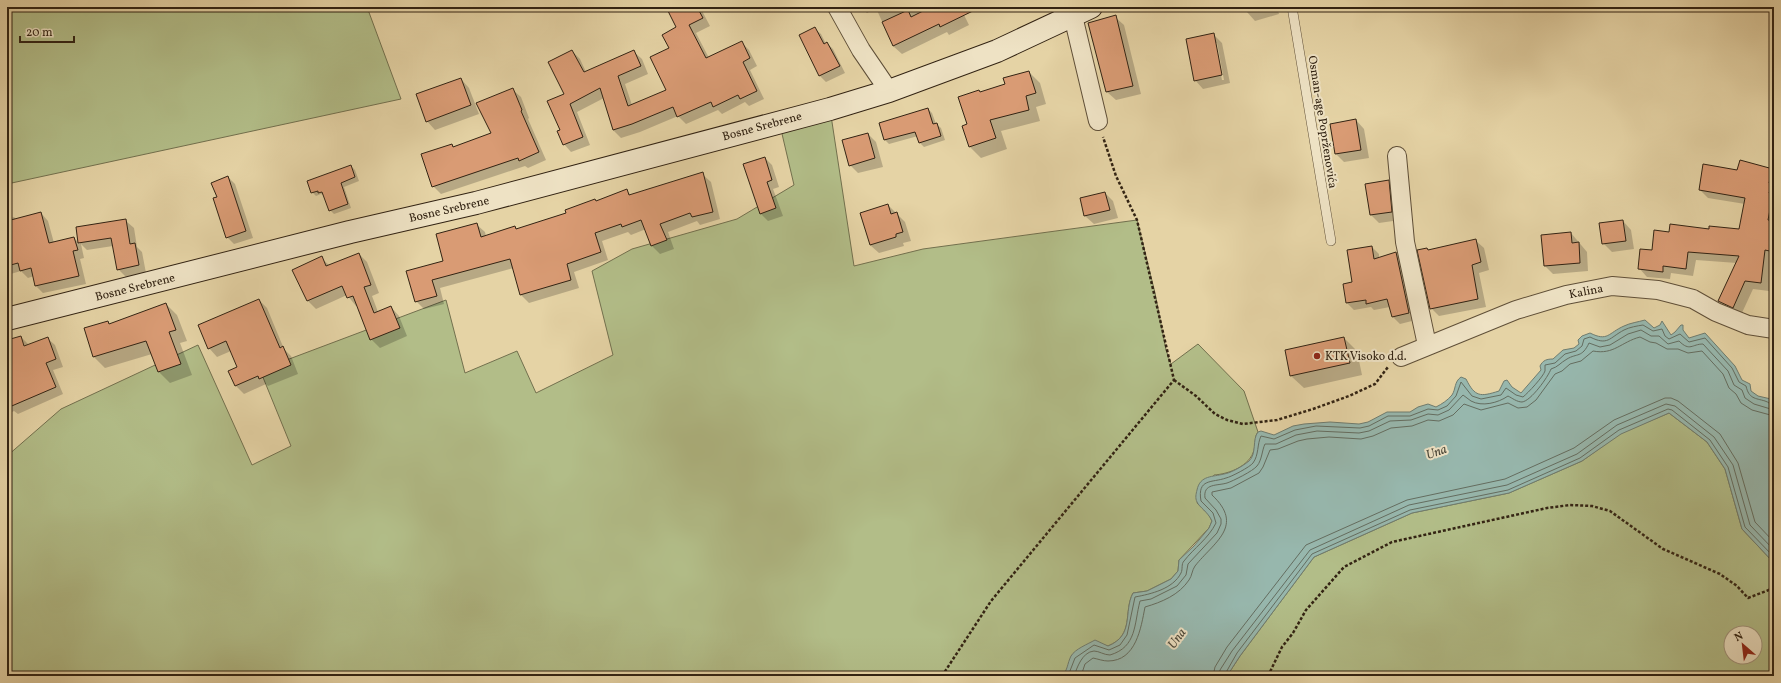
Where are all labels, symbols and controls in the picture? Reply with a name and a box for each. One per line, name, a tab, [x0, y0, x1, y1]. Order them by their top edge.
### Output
scale bar	[20, 18, 74, 44]
text: 20 m	[26, 25, 53, 41]
street label: Osman-age Poprženovića	[1304, 55, 1340, 190]
street label: Bosne Srebrene	[721, 109, 804, 145]
street label: Bosne Srebrene	[408, 193, 491, 227]
street label: Bosne Srebrene	[94, 270, 177, 306]
street label: Kalina	[1568, 281, 1605, 303]
place label: KTK Visoko d.d.	[1325, 349, 1407, 365]
marker: KTK Visoko d.d.	[1312, 351, 1322, 361]
water label: Una	[1424, 441, 1450, 465]
water label: Una	[1164, 625, 1191, 653]
north arrow	[1723, 625, 1763, 665]
text: N	[1732, 629, 1746, 646]

